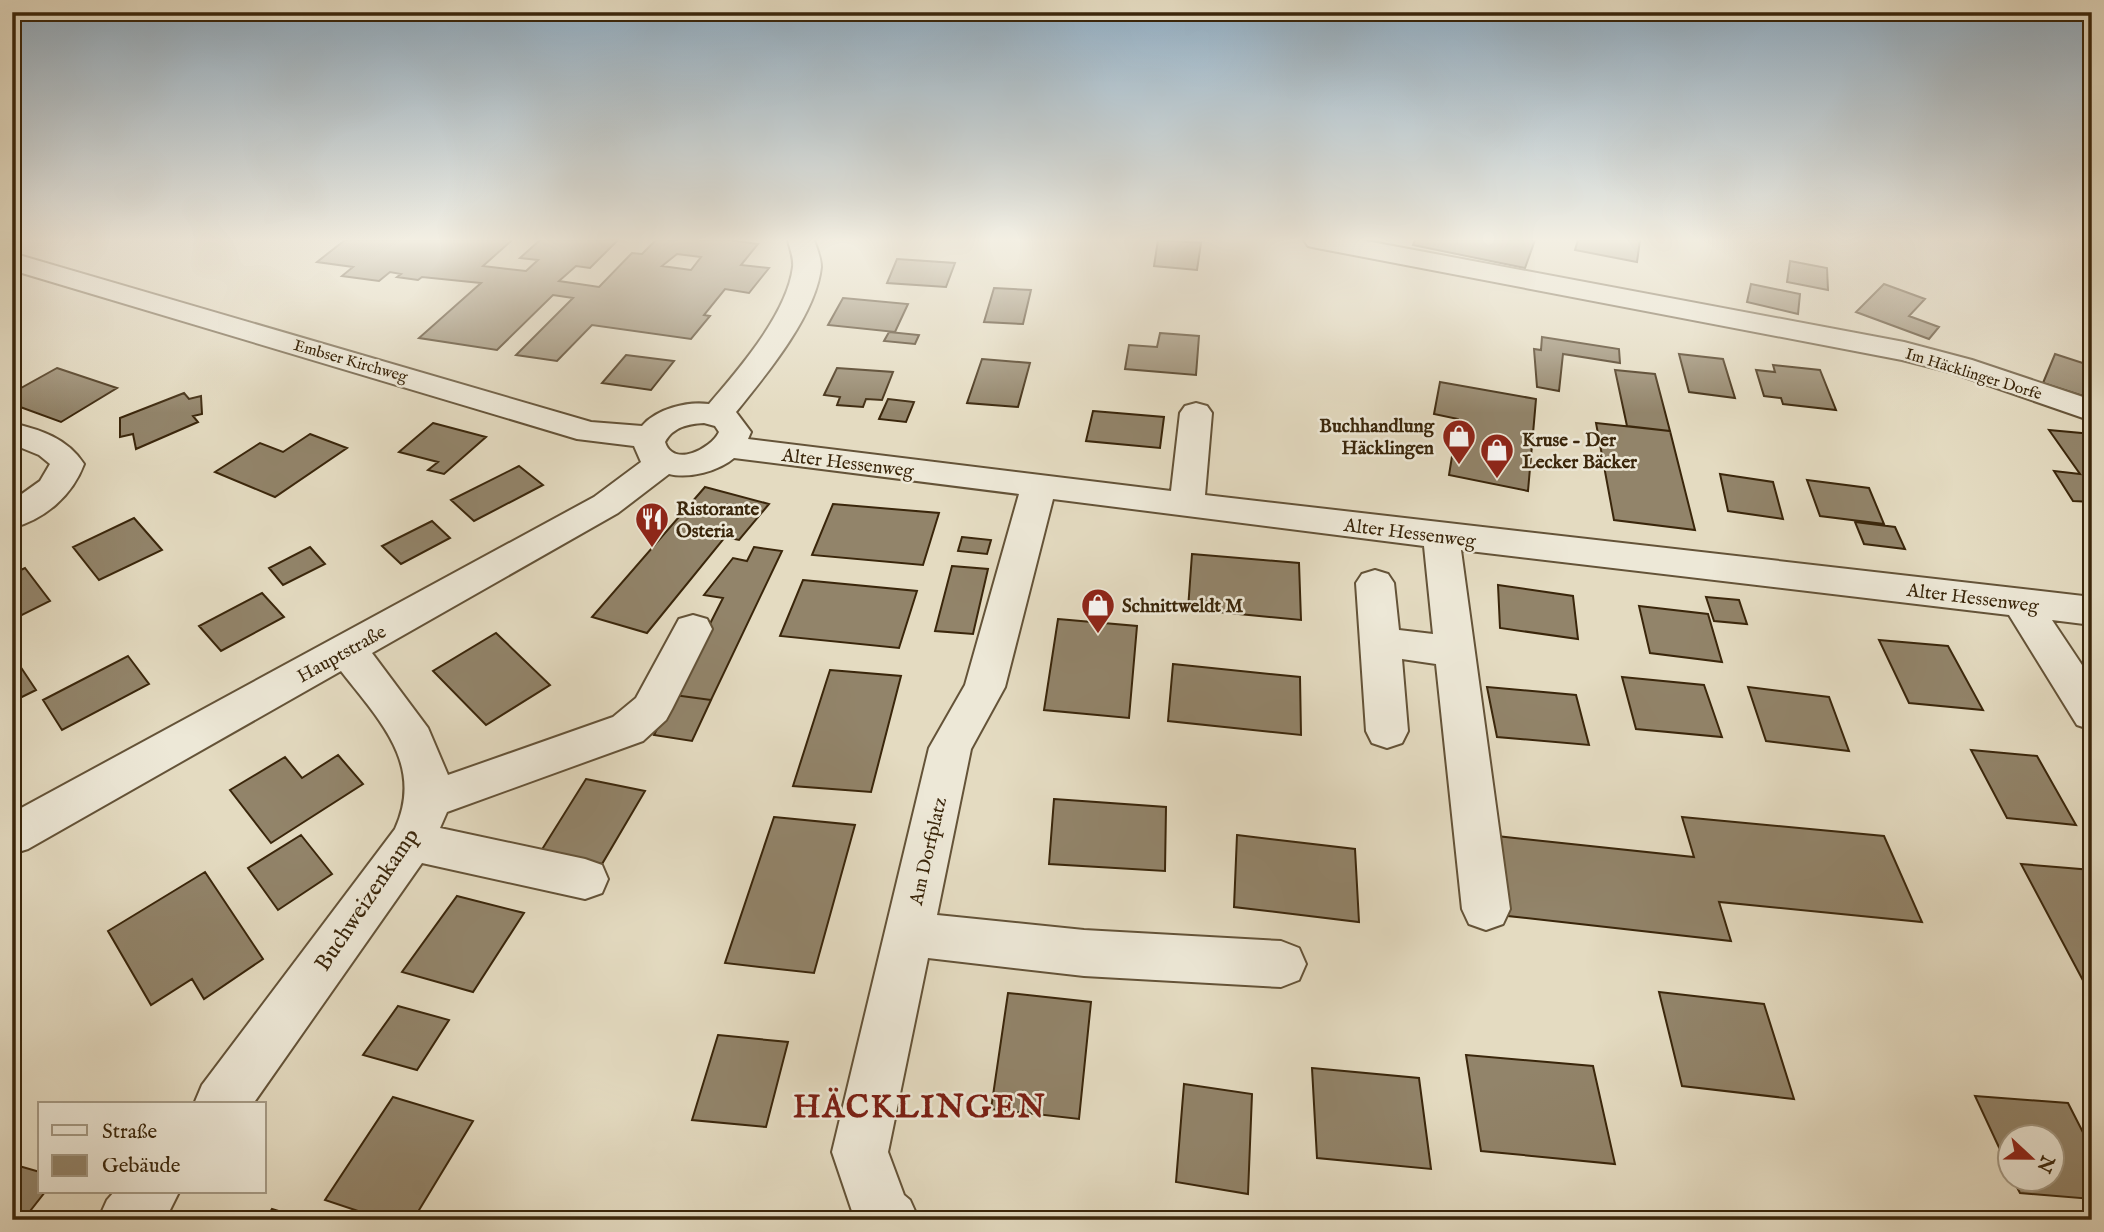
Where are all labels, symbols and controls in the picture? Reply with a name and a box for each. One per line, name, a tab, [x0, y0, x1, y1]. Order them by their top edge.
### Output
street label: Embser Kirchweg	[291, 336, 410, 388]
street label: Im Häcklinger Dorfe	[1903, 345, 2044, 405]
place label: Buchhandlung Häcklingen	[1319, 415, 1435, 461]
shop icon: Buchhandlung Häcklingen	[1440, 417, 1478, 466]
place label: Kruse - Der Lecker Bäcker	[1522, 429, 1638, 475]
shop icon: Kruse - Der Lecker Bäcker	[1478, 431, 1516, 480]
street label: Alter Hessenweg	[779, 444, 916, 484]
place label: Ristorante Osteria	[676, 498, 760, 544]
restaurant icon: Ristorante Osteria	[633, 500, 671, 549]
street label: Alter Hessenweg	[1341, 514, 1478, 554]
street label: Alter Hessenweg	[1904, 579, 2041, 619]
shop icon: Schnittweldt M	[1079, 586, 1117, 635]
place label: Schnittweldt M	[1122, 595, 1243, 619]
street label: Hauptstraße	[293, 620, 391, 689]
street label: Am Dorfplatz	[905, 795, 953, 909]
street label: Buchweizenkamp	[309, 823, 426, 977]
district label: HÄCKLINGEN	[793, 1087, 1047, 1129]
legend	[38, 1102, 266, 1194]
text: Straße	[102, 1119, 158, 1146]
north arrow	[1996, 1124, 2066, 1194]
text: N	[2030, 1151, 2059, 1176]
text: Gebäude	[102, 1153, 181, 1180]

